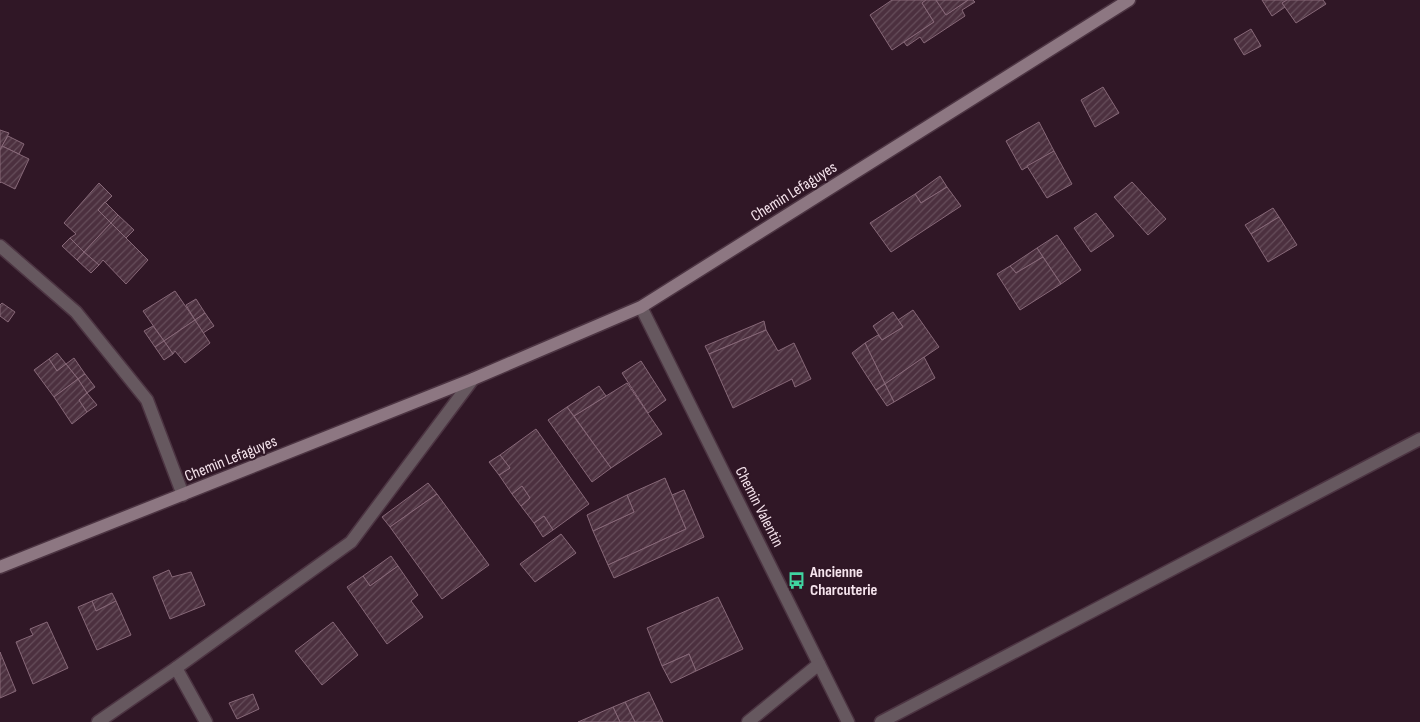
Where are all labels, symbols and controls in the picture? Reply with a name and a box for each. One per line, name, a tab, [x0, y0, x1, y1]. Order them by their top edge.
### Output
street label: Chemin Lefaguyes	[748, 158, 841, 226]
street label: Chemin Lefaguyes	[182, 432, 280, 486]
street label: Chemin Valentin	[731, 464, 787, 550]
place label: Ancienne Charcuterie	[809, 563, 878, 600]
bus stop icon: Ancienne Charcuterie	[786, 571, 806, 591]

